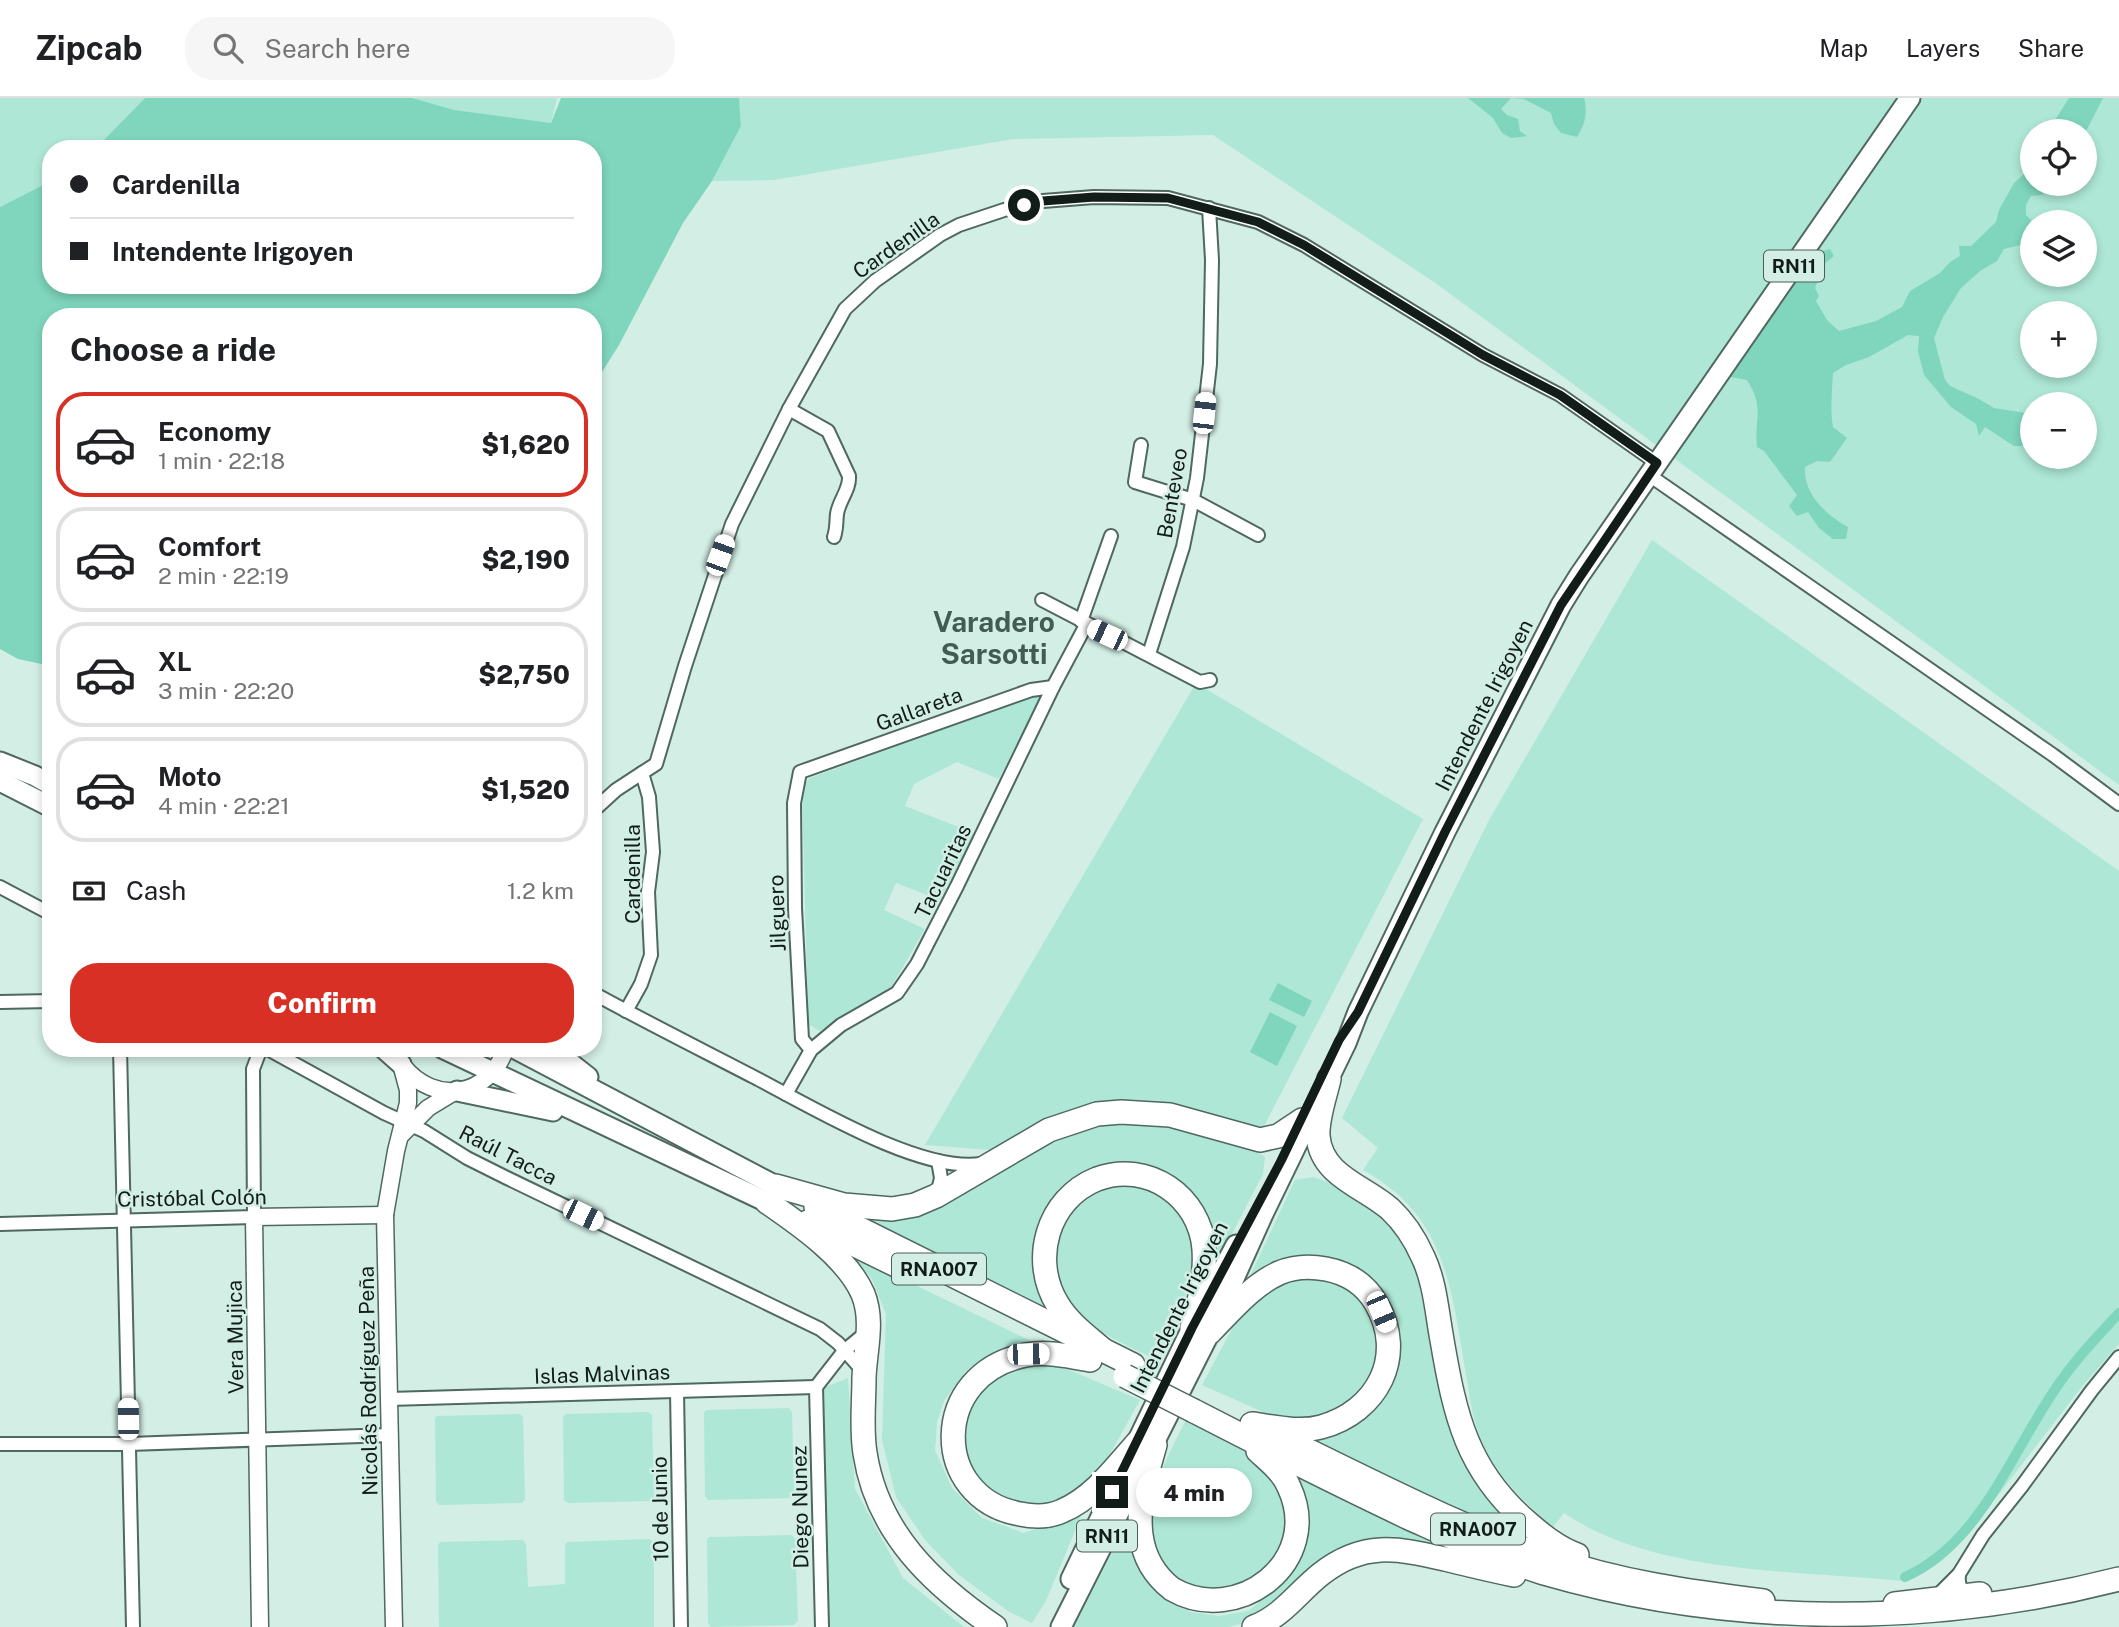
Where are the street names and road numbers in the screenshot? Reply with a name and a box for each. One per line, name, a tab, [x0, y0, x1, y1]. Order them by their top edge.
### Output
street label: Cardenilla	[848, 206, 944, 284]
road number: RN11	[1764, 250, 1824, 282]
street label: Benteveo	[1152, 446, 1192, 540]
street label: Intendente Irigoyen	[1430, 615, 1538, 795]
street label: Gallareta	[872, 682, 966, 736]
street label: Tacuaritas	[909, 820, 977, 922]
street label: Cardenilla	[620, 824, 645, 924]
street label: Jilguero	[763, 874, 791, 952]
street label: Raúl Tacca	[455, 1120, 561, 1190]
street label: Cristóbal Colón	[117, 1184, 267, 1212]
street label: Intendente Irigoyen	[1125, 1217, 1233, 1397]
road number: RNA007	[892, 1254, 986, 1284]
street label: Nicolás Rodríguez Peña	[353, 1266, 383, 1496]
street label: Vera Mujica	[222, 1280, 248, 1394]
street label: Islas Malvinas	[533, 1359, 671, 1389]
street label: Diego Nunez	[786, 1445, 814, 1569]
street label: 10 de Junio	[647, 1456, 673, 1562]
road number: RNA007	[1431, 1513, 1525, 1544]
road number: RN11	[1077, 1520, 1137, 1552]

